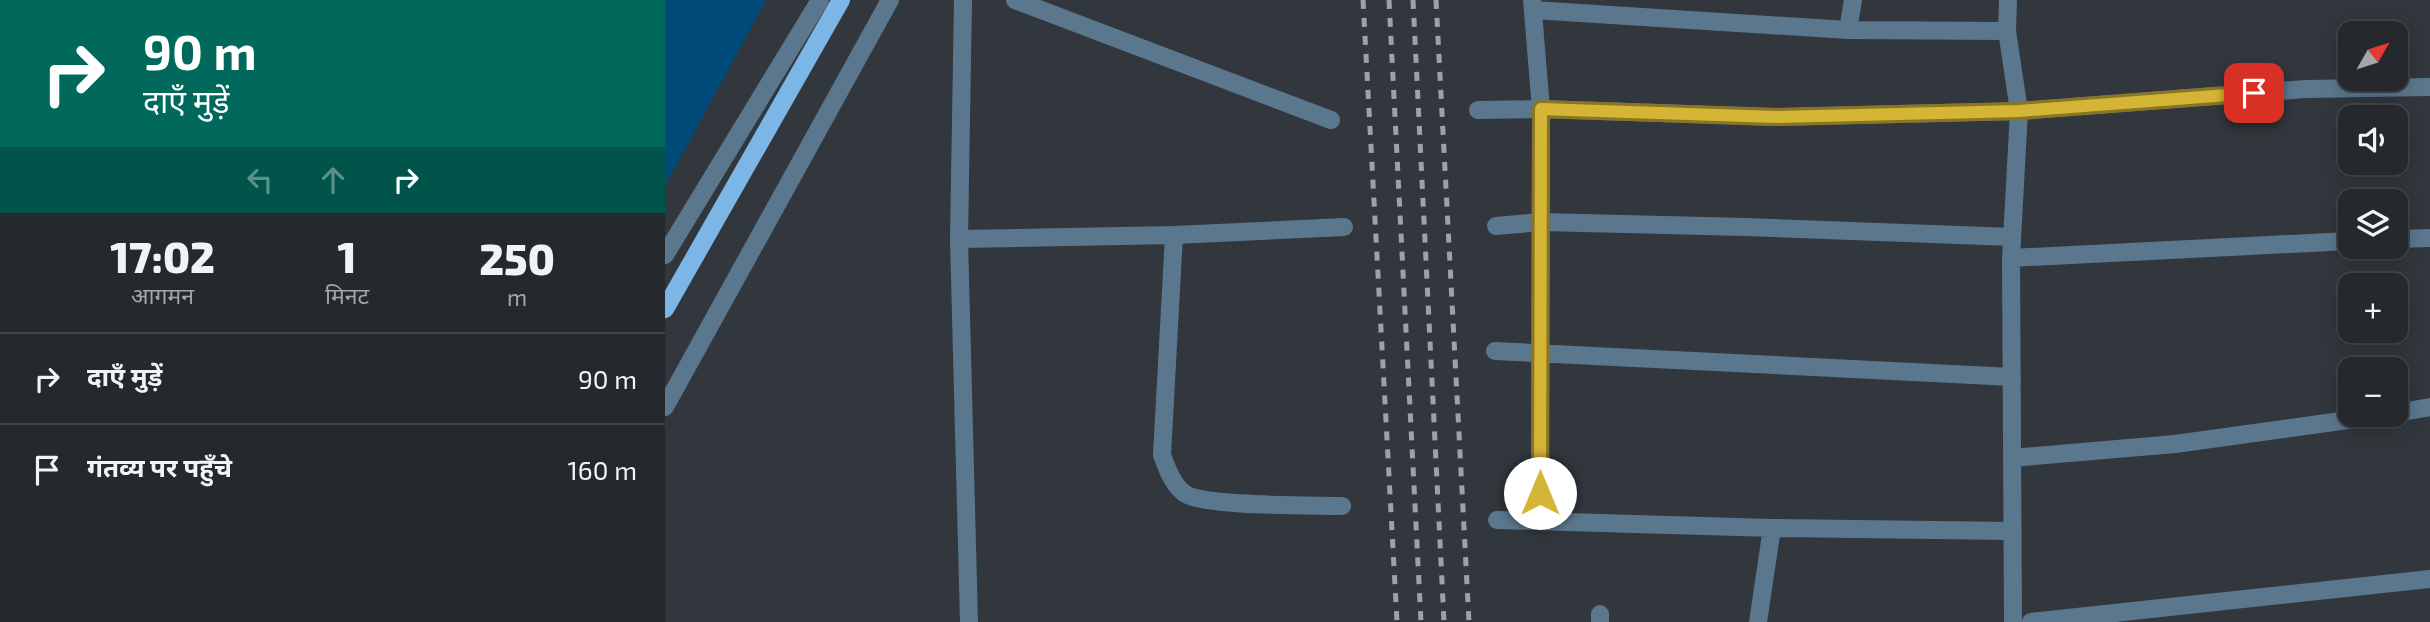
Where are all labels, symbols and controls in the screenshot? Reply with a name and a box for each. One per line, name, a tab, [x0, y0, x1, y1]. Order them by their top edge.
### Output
text: 90 m	[143, 21, 257, 80]
north arrow	[2338, 21, 2408, 91]
map controls	[2338, 21, 2408, 427]
icon: right	[28, 28, 119, 119]
pin	[2224, 63, 2284, 123]
icon: arrive	[2235, 74, 2273, 112]
text: दाएँ मुड़ें	[143, 81, 229, 119]
button: sound	[2338, 105, 2408, 175]
icon: left	[241, 161, 279, 199]
icon: ahead	[314, 161, 352, 199]
icon: right	[387, 161, 425, 199]
button: layers	[2338, 189, 2408, 259]
text: 17:02	[110, 231, 215, 281]
text: 1	[338, 231, 357, 281]
text: 250	[479, 233, 555, 283]
button: +	[2338, 273, 2408, 343]
text: आगमन	[131, 281, 194, 309]
text: मिनट	[325, 281, 369, 309]
text: m	[507, 283, 527, 311]
button: −	[2338, 357, 2408, 427]
icon: right	[28, 360, 66, 398]
text: दाएँ मुड़ें	[87, 360, 162, 391]
text: 90 m	[578, 363, 637, 394]
icon: arrive	[28, 451, 66, 489]
text: गंतव्य पर पहुँचे	[87, 451, 232, 482]
text: 160 m	[568, 454, 637, 485]
position arrow	[1503, 456, 1577, 530]

